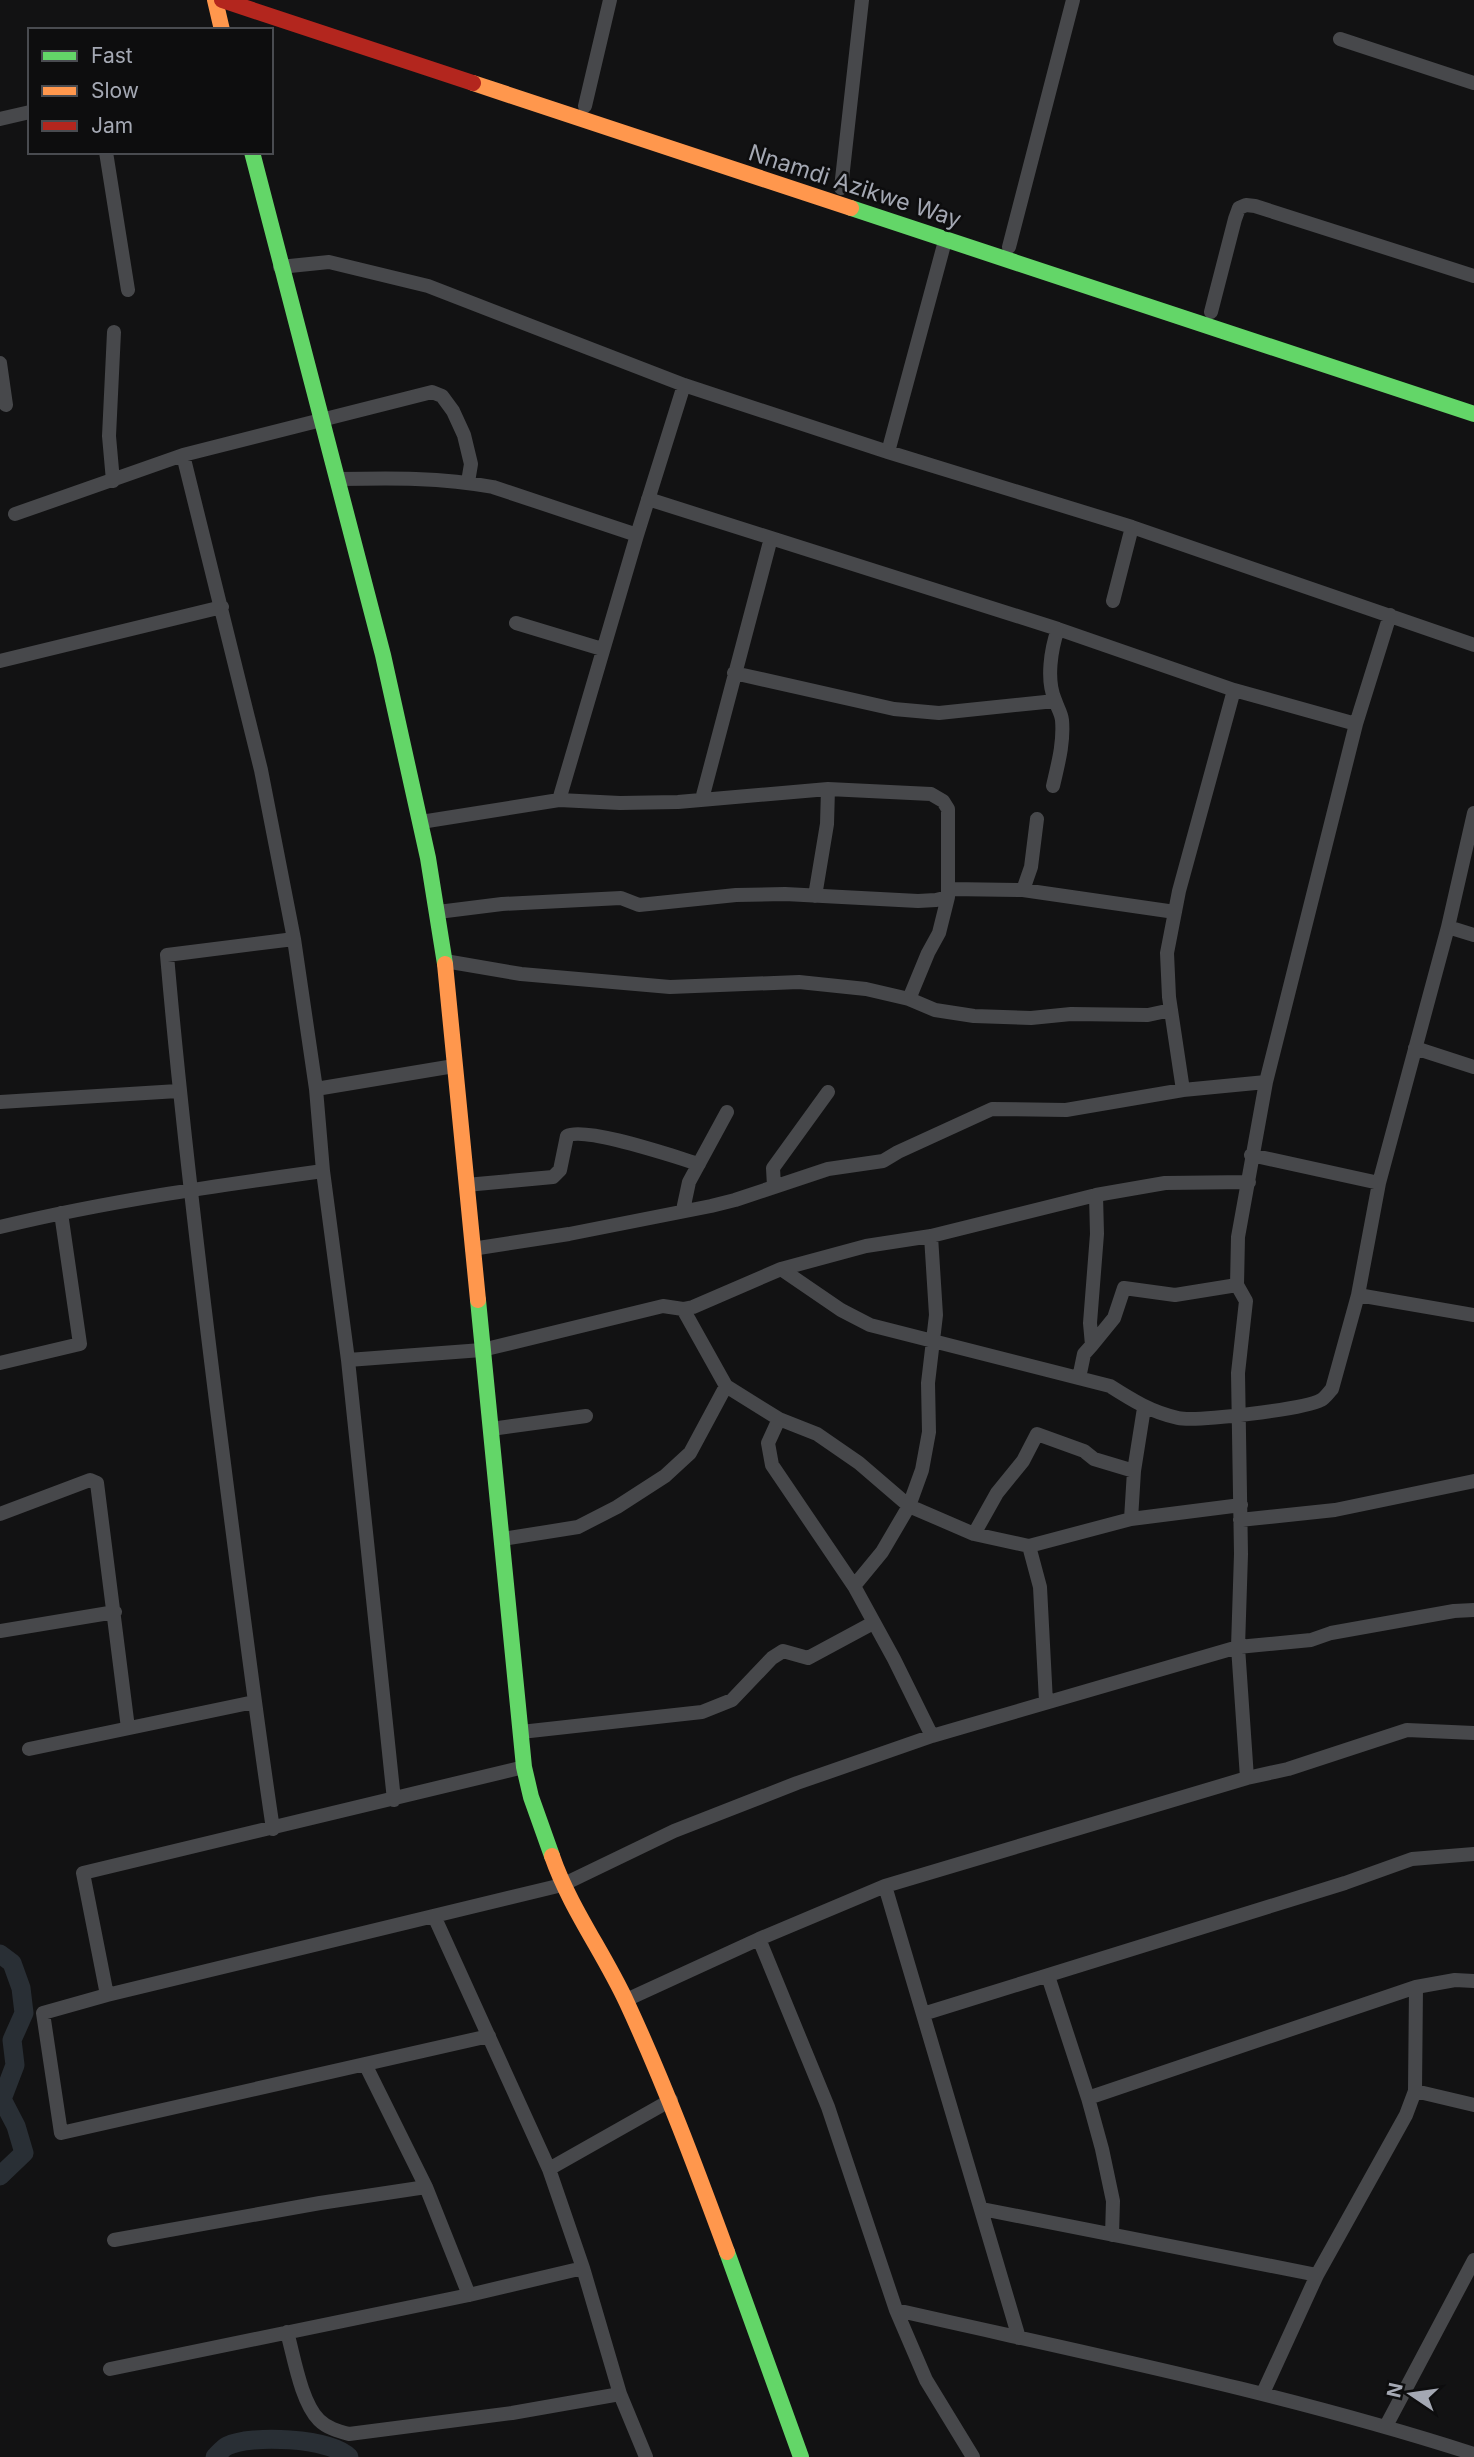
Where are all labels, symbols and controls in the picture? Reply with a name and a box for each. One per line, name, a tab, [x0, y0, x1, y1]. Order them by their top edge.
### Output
legend	[28, 28, 273, 154]
text: Fast	[91, 43, 133, 68]
text: Slow	[91, 78, 139, 103]
text: Jam	[91, 113, 133, 138]
street label: Nnamdi Azikwe Way	[745, 138, 965, 234]
north arrow	[1376, 2359, 1446, 2429]
text: N	[1382, 2381, 1408, 2400]

